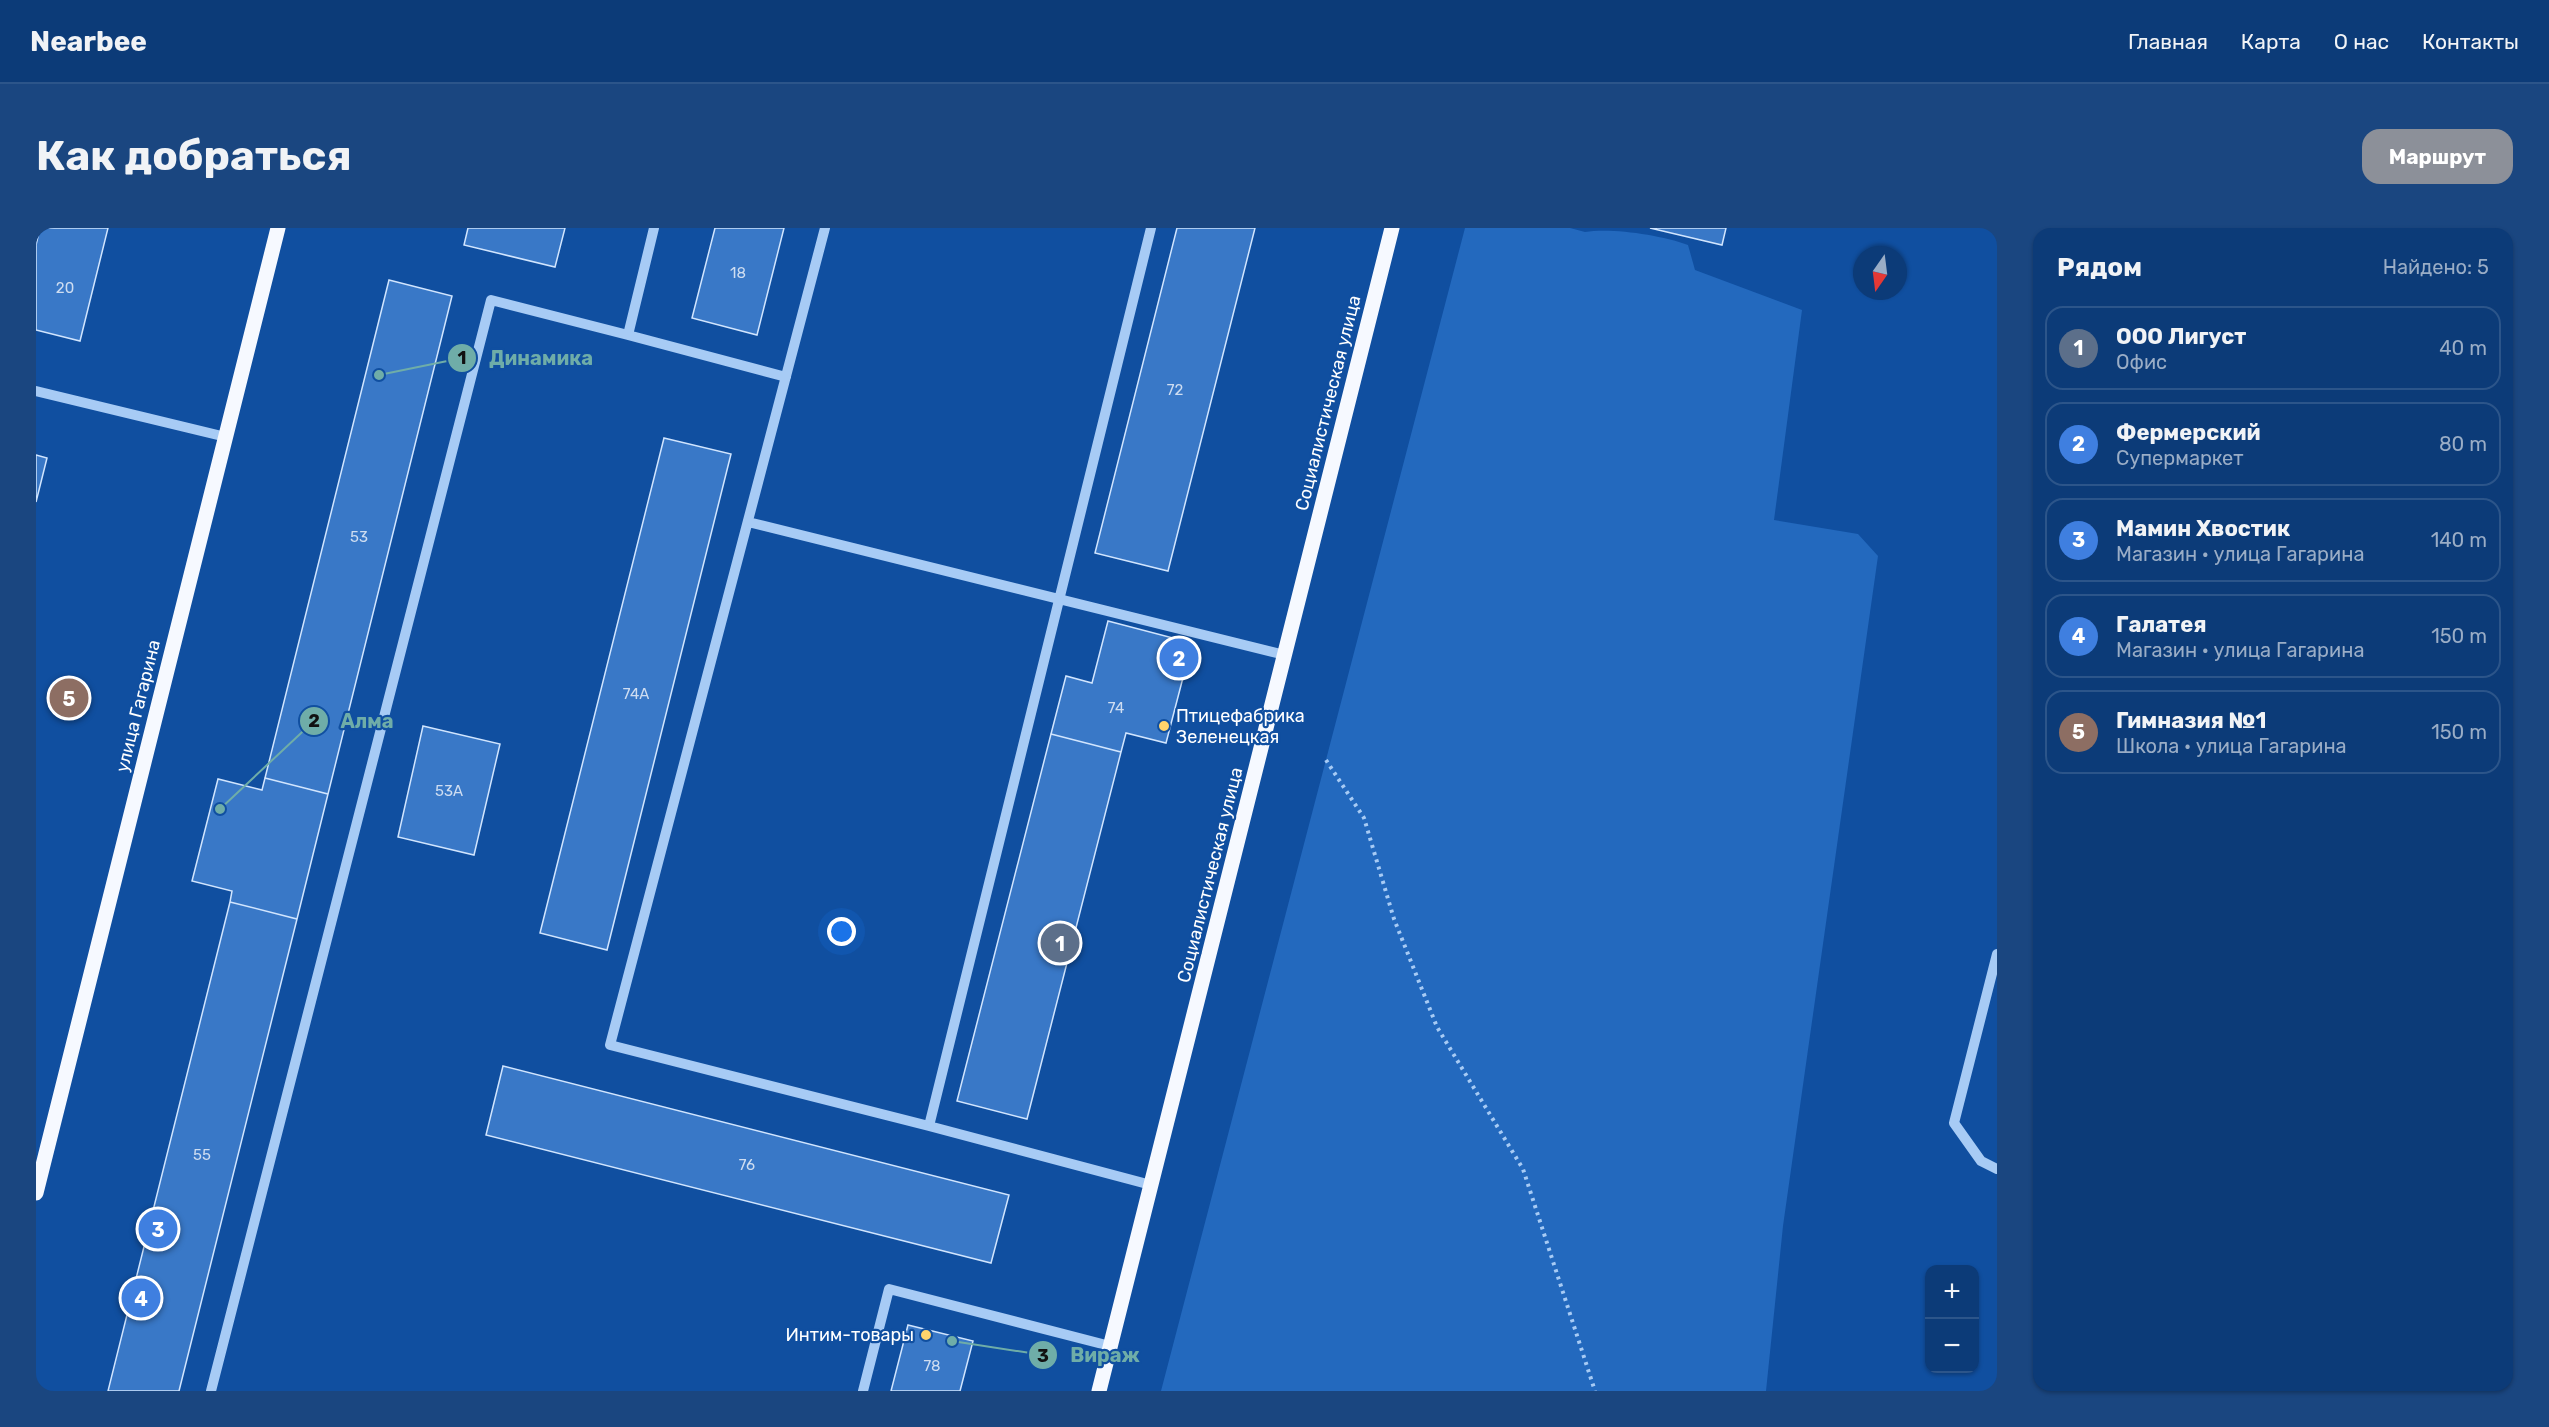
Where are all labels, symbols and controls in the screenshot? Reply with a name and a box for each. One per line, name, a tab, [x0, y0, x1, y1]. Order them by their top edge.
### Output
text: Nearbee	[30, 25, 147, 58]
text: Главная	[2128, 29, 2208, 54]
text: Карта	[2241, 29, 2301, 54]
text: О нас	[2334, 29, 2389, 54]
text: Контакты	[2422, 29, 2519, 54]
button: Маршрут	[2362, 129, 2513, 184]
text: Как добраться	[36, 131, 352, 181]
north arrow	[1853, 246, 1907, 300]
text: Рядом	[2057, 252, 2142, 283]
text: Найдено: 5	[2383, 255, 2489, 279]
house number: 18	[730, 264, 746, 282]
house number: 20	[56, 279, 74, 297]
street label: Социалистическая улица	[1291, 293, 1365, 513]
text: ООО Лигуст	[2116, 323, 2246, 350]
text: 1	[2074, 336, 2083, 360]
text: 40 m	[2439, 336, 2487, 360]
callout: Динамика	[447, 339, 605, 377]
text: Динамика	[489, 346, 593, 370]
text: 1	[458, 347, 466, 369]
text: Офис	[2116, 350, 2167, 374]
house number: 72	[1167, 381, 1183, 399]
text: Фермерский	[2116, 419, 2261, 446]
text: 2	[2072, 432, 2085, 456]
text: 80 m	[2439, 432, 2487, 456]
text: Супермаркет	[2116, 446, 2244, 470]
text: Мамин Хвостик	[2116, 515, 2290, 542]
house number: 53	[350, 528, 368, 546]
text: 3	[2072, 528, 2085, 552]
text: 140 m	[2431, 528, 2487, 552]
text: Магазин · улица Гагарина	[2116, 542, 2364, 566]
text: Галатея	[2116, 611, 2207, 638]
text: 4	[2072, 624, 2085, 648]
text: 150 m	[2431, 624, 2487, 648]
pin: 2	[1160, 636, 1198, 680]
street label: улица Гагарина	[111, 637, 165, 775]
text: Магазин · улица Гагарина	[2116, 638, 2364, 662]
pin: 5	[50, 676, 88, 720]
house number: 74А	[623, 685, 649, 703]
house number: 74	[1108, 699, 1124, 717]
callout: Алма	[299, 702, 406, 740]
place label: Птицефабрика Зеленецкая	[1176, 705, 1305, 748]
text: Гимназия №1	[2116, 707, 2266, 734]
text: Алма	[340, 709, 394, 733]
text: 2	[308, 710, 320, 732]
marker: Птицефабрика Зеленецкая	[1157, 719, 1171, 733]
text: 5	[2072, 720, 2085, 744]
text: 150 m	[2431, 720, 2487, 744]
text: Школа · улица Гагарина	[2116, 734, 2347, 758]
street label: Социалистическая улица	[1173, 765, 1247, 985]
house number: 53А	[435, 782, 463, 800]
your location	[827, 917, 856, 946]
pin: 1	[1040, 920, 1080, 966]
house number: 55	[193, 1146, 211, 1164]
house number: 76	[739, 1156, 755, 1174]
pin: 3	[138, 1206, 178, 1252]
map controls	[1925, 1265, 1979, 1373]
button: +	[1925, 1265, 1979, 1319]
pin: 4	[122, 1276, 160, 1320]
button: −	[1925, 1319, 1979, 1373]
place label: Интим-товары	[785, 1324, 914, 1346]
marker: Интим-товары	[919, 1328, 933, 1342]
callout: Вираж	[1028, 1336, 1152, 1374]
text: Вираж	[1070, 1343, 1140, 1367]
text: 3	[1037, 1345, 1049, 1367]
house number: 78	[923, 1357, 941, 1375]

